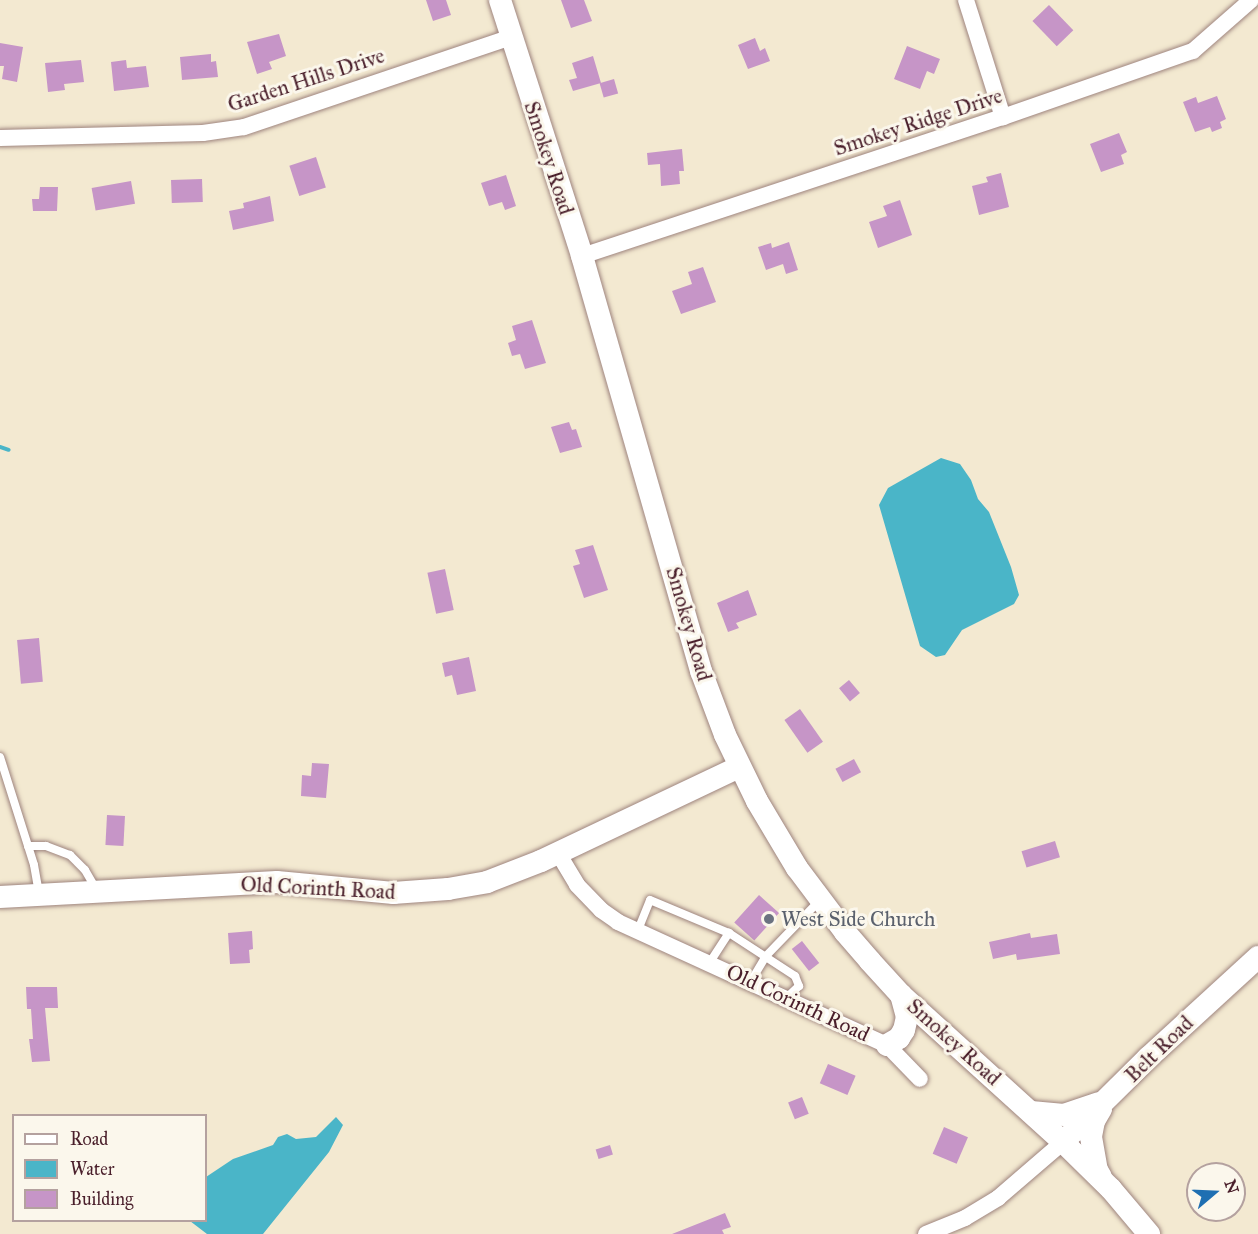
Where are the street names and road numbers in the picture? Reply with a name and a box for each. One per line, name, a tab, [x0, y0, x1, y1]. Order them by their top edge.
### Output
street label: Garden Hills Drive	[224, 43, 388, 117]
street label: Smokey Ridge Drive	[831, 83, 1005, 161]
street label: Smokey Road	[519, 98, 579, 218]
street label: Smokey Road	[661, 564, 717, 684]
street label: Old Corinth Road	[240, 871, 396, 905]
street label: Old Corinth Road	[722, 959, 874, 1047]
street label: Smokey Road	[902, 993, 1006, 1091]
street label: Belt Road	[1120, 1010, 1198, 1088]

